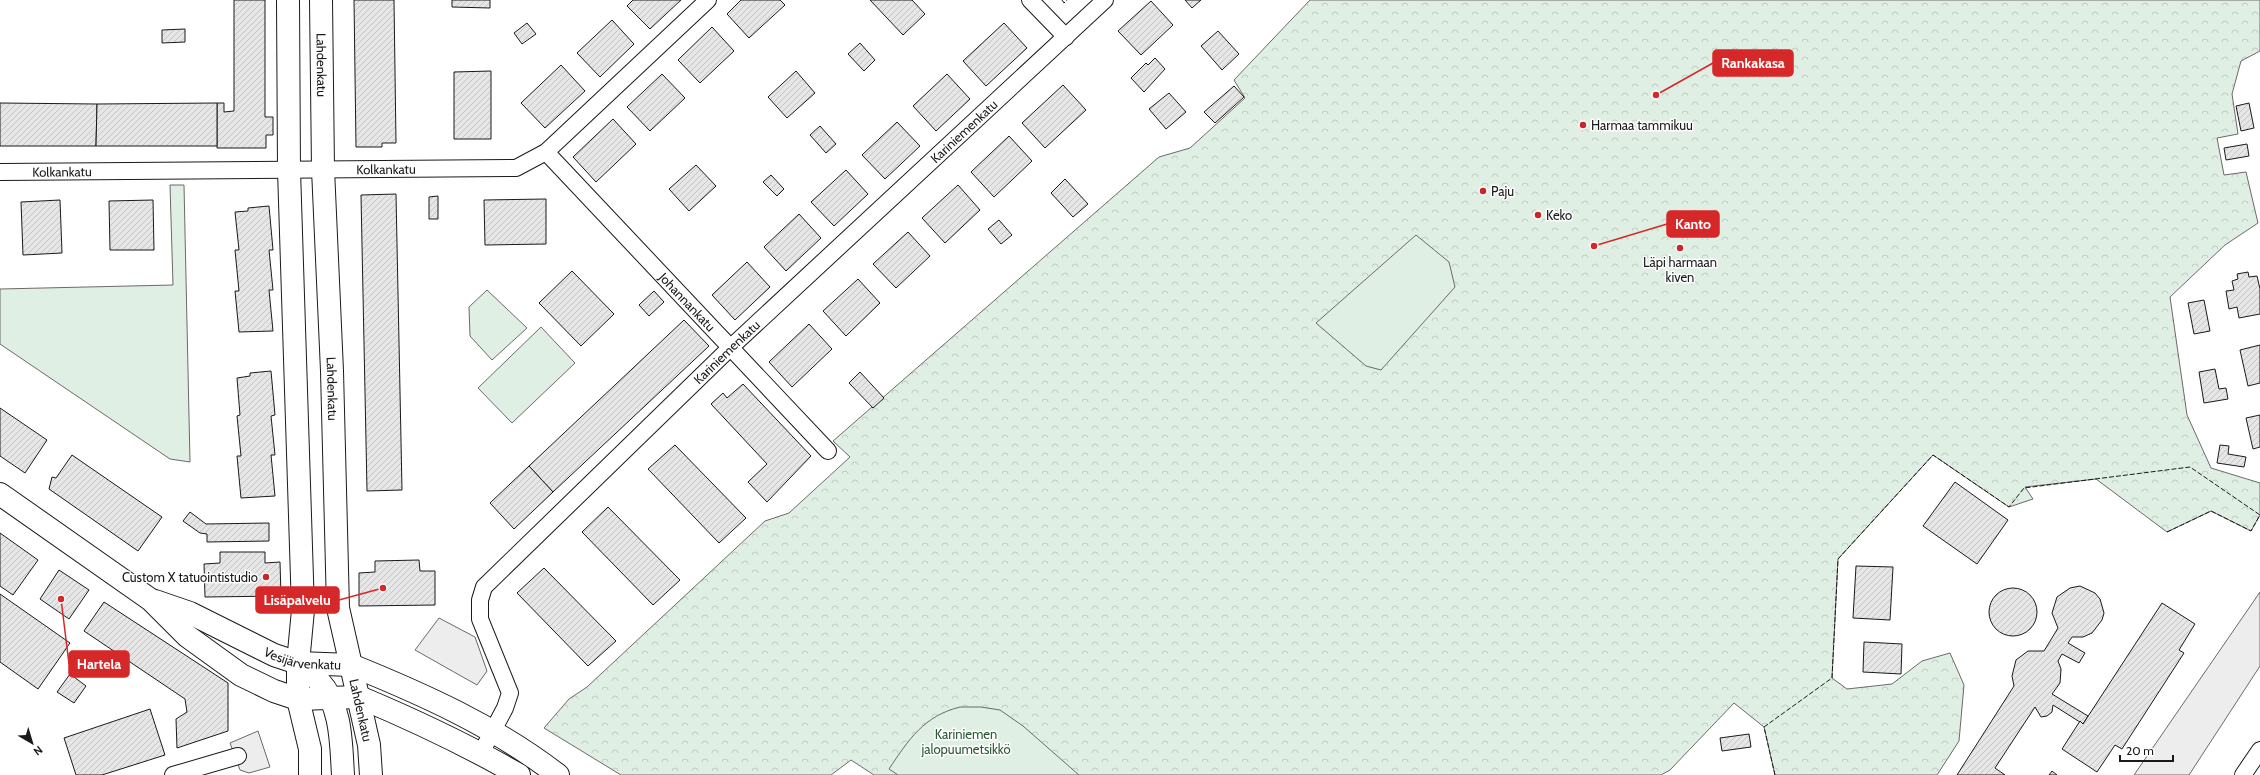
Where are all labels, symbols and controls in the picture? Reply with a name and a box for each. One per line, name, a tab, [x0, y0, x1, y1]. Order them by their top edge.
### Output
street label: Lahdenkatu	[313, 33, 330, 97]
callout: Rankakasa	[1713, 50, 1793, 76]
text: Rankakasa	[1721, 54, 1785, 72]
street label: Kariniemenkatu	[927, 96, 1001, 166]
place label: Harmaa tammikuu	[1591, 117, 1693, 133]
marker: Harmaa tammikuu	[1578, 120, 1588, 130]
street label: Kolkankatu	[356, 161, 416, 177]
street label: Kolkankatu	[32, 163, 92, 180]
place label: Paju	[1491, 183, 1514, 200]
marker: Paju	[1478, 186, 1488, 196]
place label: Keko	[1546, 207, 1572, 223]
marker: Keko	[1533, 210, 1543, 220]
callout: Kanto	[1667, 211, 1719, 237]
text: Kanto	[1675, 215, 1711, 233]
marker: Läpi harmaan kiven	[1675, 243, 1685, 253]
place label: Läpi harmaan kiven	[1643, 254, 1717, 285]
street label: Johannankatu	[655, 268, 719, 335]
street label: Kariniemenkatu	[690, 316, 763, 387]
street label: Lahdenkatu	[323, 356, 341, 421]
place label: Custom X tatuointistudio	[122, 569, 258, 585]
marker: Custom X tatuointistudio	[261, 572, 271, 582]
callout: Lisäpalvelu	[256, 587, 339, 613]
text: Lisäpalvelu	[263, 591, 331, 609]
street label: Vesijärvenkatu	[261, 643, 341, 673]
callout: Hartela	[69, 651, 129, 677]
text: Hartela	[77, 655, 121, 673]
street label: Lahdenkatu	[346, 677, 376, 743]
north arrow	[12, 723, 52, 763]
park label: Kariniemen jalopuumetsikkö	[920, 726, 1011, 758]
scale bar	[2120, 737, 2173, 763]
text: N	[31, 743, 46, 759]
text: 20 m	[2126, 743, 2154, 758]

